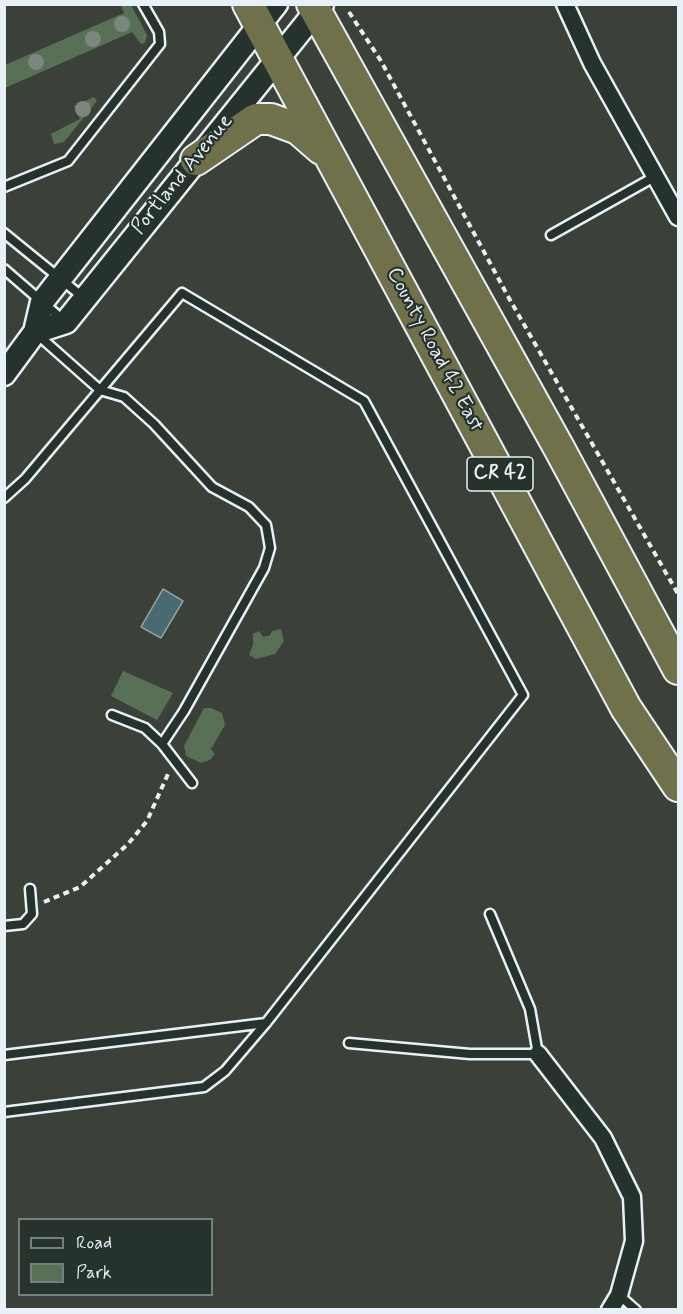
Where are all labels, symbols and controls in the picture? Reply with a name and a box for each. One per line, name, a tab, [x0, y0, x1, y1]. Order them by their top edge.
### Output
street label: Portland Avenue	[127, 110, 239, 240]
street label: County Road 42 East	[380, 264, 488, 436]
road number: CR 42	[467, 457, 533, 491]
legend	[18, 1218, 213, 1296]
text: Road	[76, 1231, 112, 1255]
text: Park	[76, 1261, 112, 1285]

